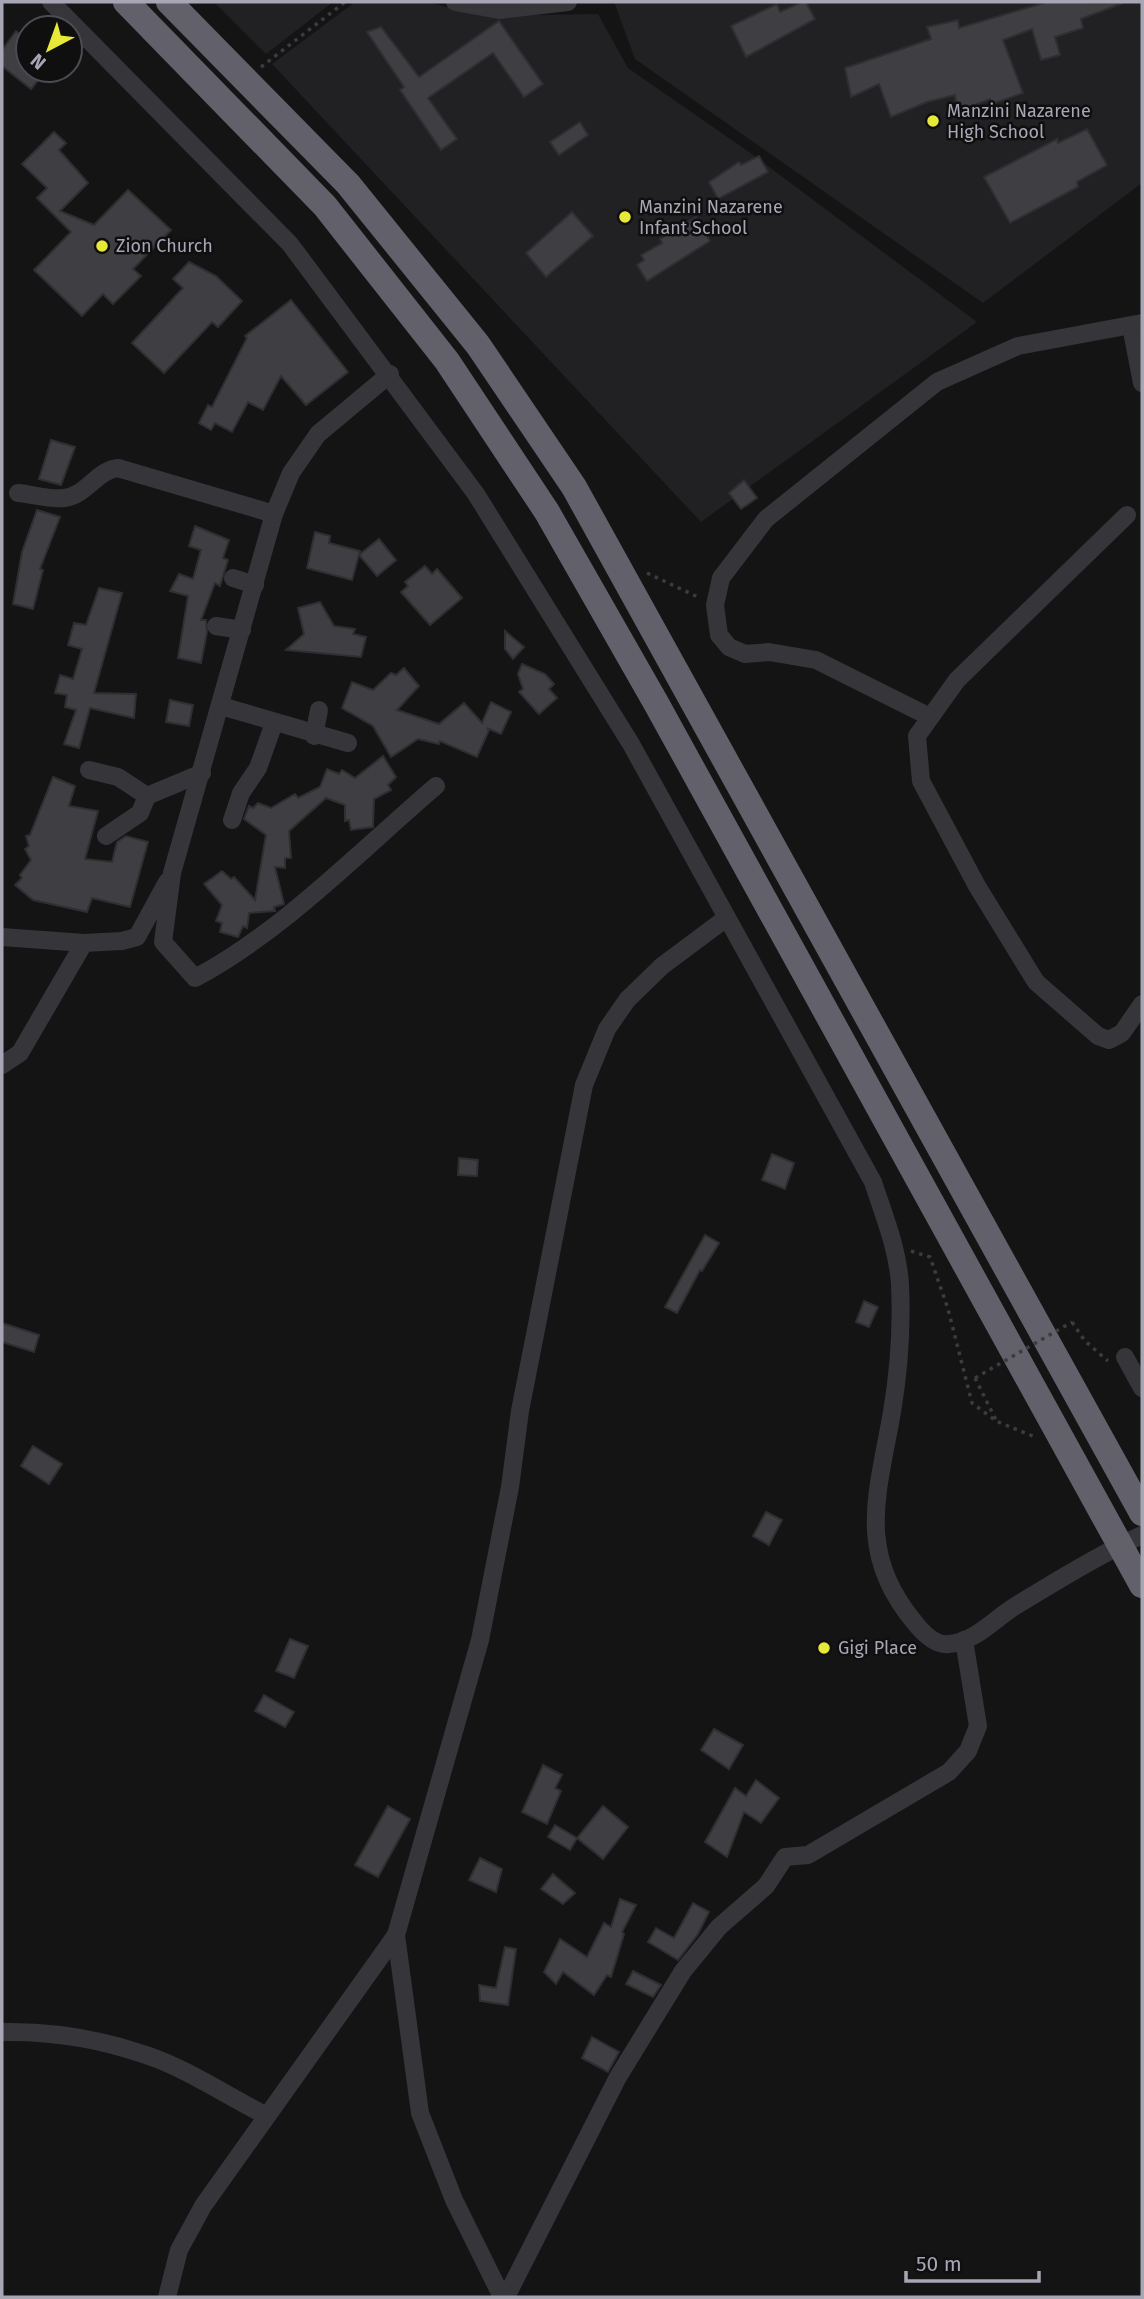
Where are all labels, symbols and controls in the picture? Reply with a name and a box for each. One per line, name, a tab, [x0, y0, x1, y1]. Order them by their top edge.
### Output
north arrow	[14, 14, 84, 84]
text: N	[26, 49, 50, 74]
place label: Manzini Nazarene High School	[947, 100, 1091, 143]
marker: Manzini Nazarene High School	[925, 113, 941, 129]
place label: Manzini Nazarene Infant School	[639, 196, 783, 239]
marker: Manzini Nazarene Infant School	[617, 209, 633, 225]
place label: Zion Church	[116, 235, 213, 257]
marker: Zion Church	[94, 238, 110, 254]
place label: Gigi Place	[838, 1637, 917, 1659]
marker: Gigi Place	[816, 1640, 832, 1656]
scale bar	[906, 2240, 1039, 2284]
text: 50 m	[916, 2251, 962, 2277]

